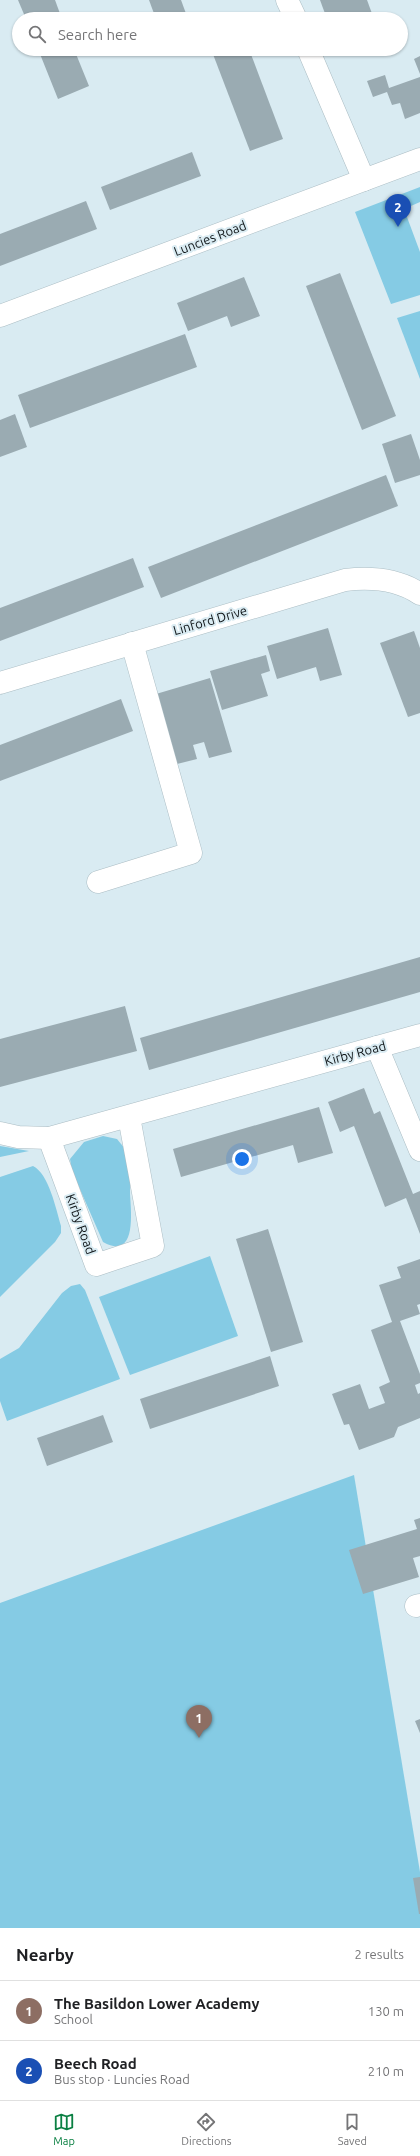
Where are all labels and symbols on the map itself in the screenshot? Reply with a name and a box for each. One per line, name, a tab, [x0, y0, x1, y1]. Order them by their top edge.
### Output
pin: 2	[385, 194, 411, 227]
street label: Luncies Road	[172, 218, 248, 258]
street label: Linford Drive	[172, 603, 248, 637]
street label: Kirby Road	[323, 1038, 387, 1068]
your location	[232, 1149, 252, 1169]
street label: Kirby Road	[64, 1192, 98, 1256]
pin: 1	[186, 1705, 212, 1738]

